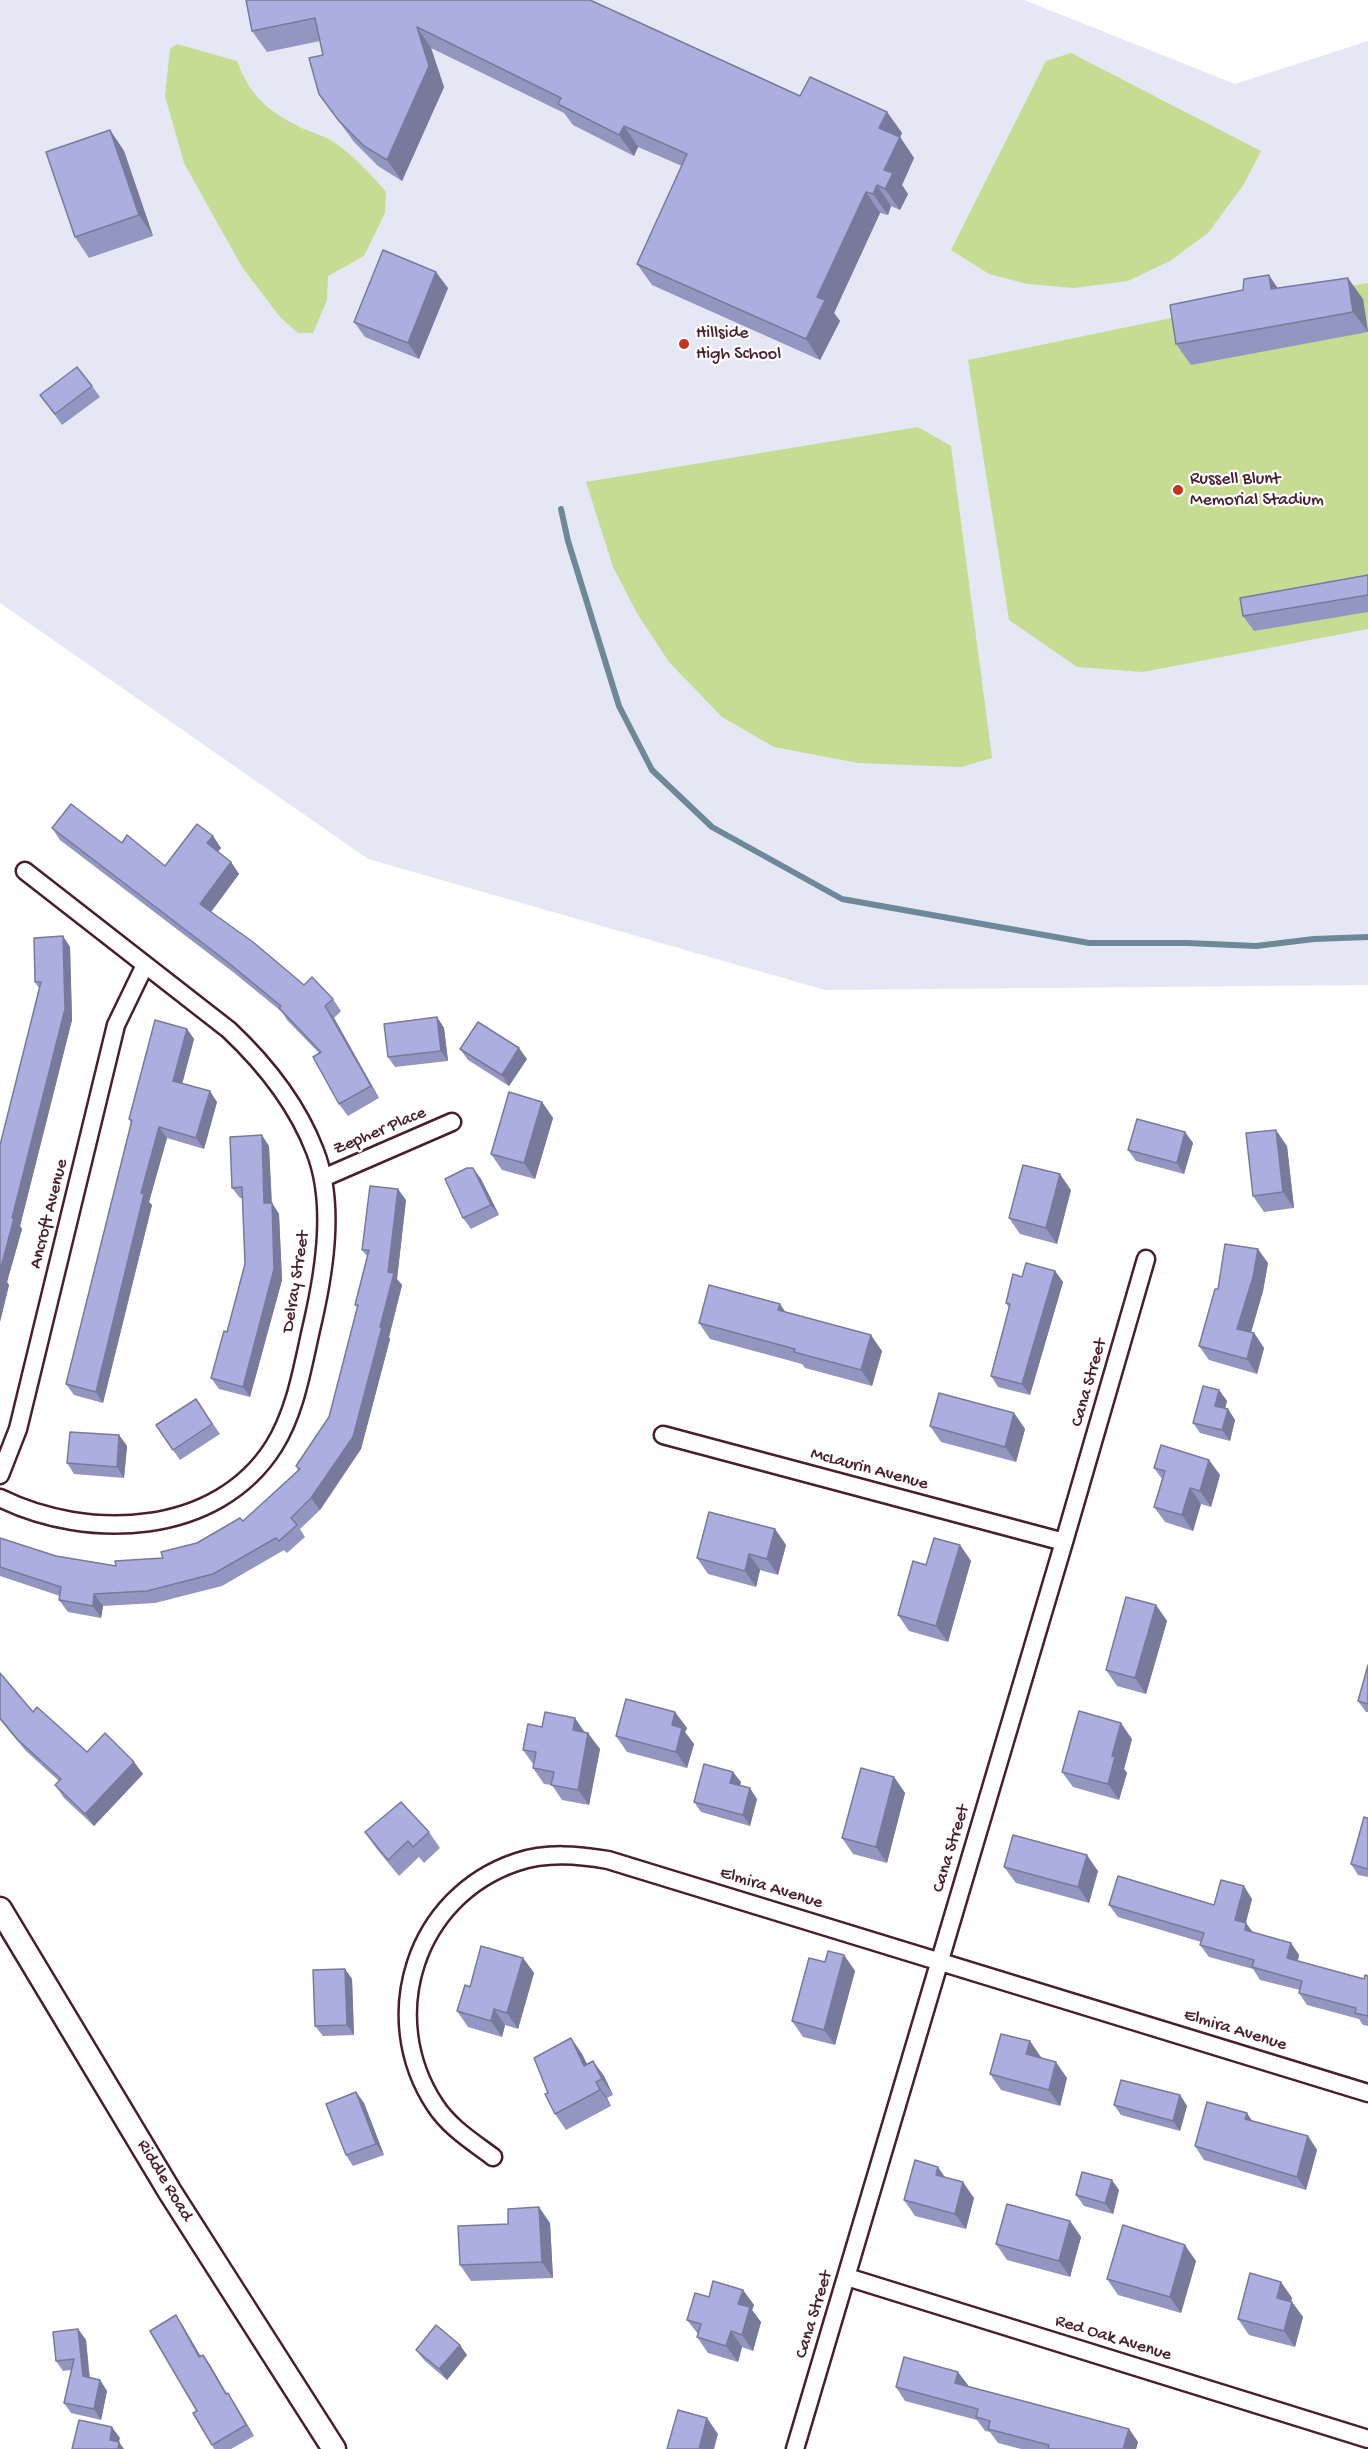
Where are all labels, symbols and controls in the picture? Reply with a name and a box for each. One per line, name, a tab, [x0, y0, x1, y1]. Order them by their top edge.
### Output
place label: Hillside High School	[696, 323, 781, 366]
marker: Hillside High School	[677, 337, 691, 351]
place label: Russell Blunt Memorial Stadium	[1190, 469, 1324, 512]
marker: Russell Blunt Memorial Stadium	[1171, 483, 1185, 497]
street label: Zepher Place	[330, 1103, 430, 1161]
street label: Ancroft Avenue	[26, 1157, 74, 1271]
street label: Delray Street	[278, 1230, 316, 1334]
street label: Cana Street	[1067, 1337, 1113, 1429]
street label: McLaurin Avenue	[808, 1444, 930, 1496]
street label: Cana Street	[928, 1803, 976, 1895]
street label: Elmira Avenue	[717, 1863, 825, 1915]
street label: Elmira Avenue	[1181, 2005, 1289, 2057]
street label: Riddle Road	[131, 2136, 197, 2226]
street label: Cana Street	[791, 2269, 839, 2361]
street label: Red Oak Avenue	[1052, 2311, 1174, 2367]

